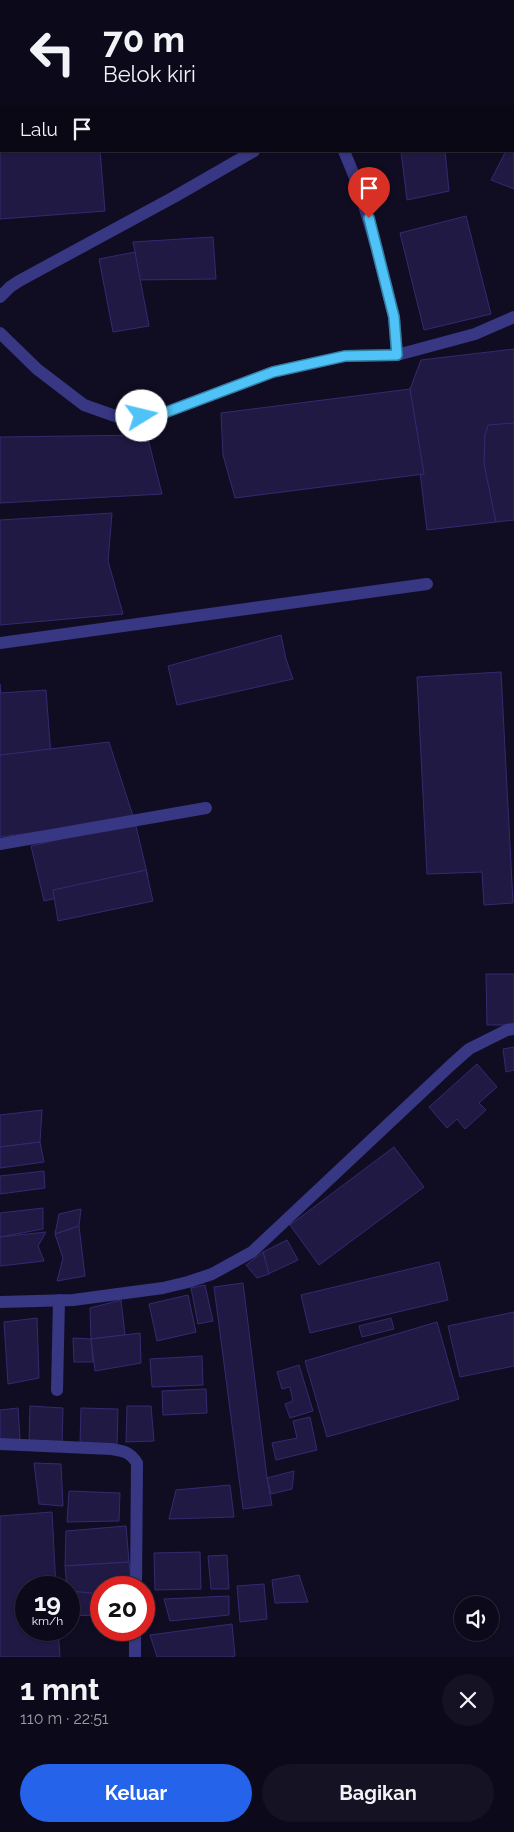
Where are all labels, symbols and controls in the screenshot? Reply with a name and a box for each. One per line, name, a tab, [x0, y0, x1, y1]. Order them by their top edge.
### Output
text: 70 m	[103, 19, 185, 60]
icon: left	[20, 20, 85, 85]
text: Belok kiri	[103, 61, 196, 87]
icon: arrive	[68, 115, 96, 143]
text: Lalu	[20, 118, 58, 140]
pin	[348, 167, 390, 218]
icon: arrive	[355, 174, 383, 202]
position arrow	[115, 389, 167, 441]
speed limit sign: 20	[90, 1576, 155, 1641]
text: 19	[34, 1587, 61, 1617]
map controls	[454, 1596, 499, 1641]
button: sound	[454, 1596, 499, 1641]
text: km/h	[32, 1614, 63, 1628]
text: 1 mnt	[20, 1672, 100, 1707]
button: close	[442, 1674, 494, 1726]
text: 110 m · 22:51	[20, 1709, 109, 1728]
button: Keluar	[20, 1764, 252, 1822]
button: Bagikan	[262, 1764, 494, 1822]

